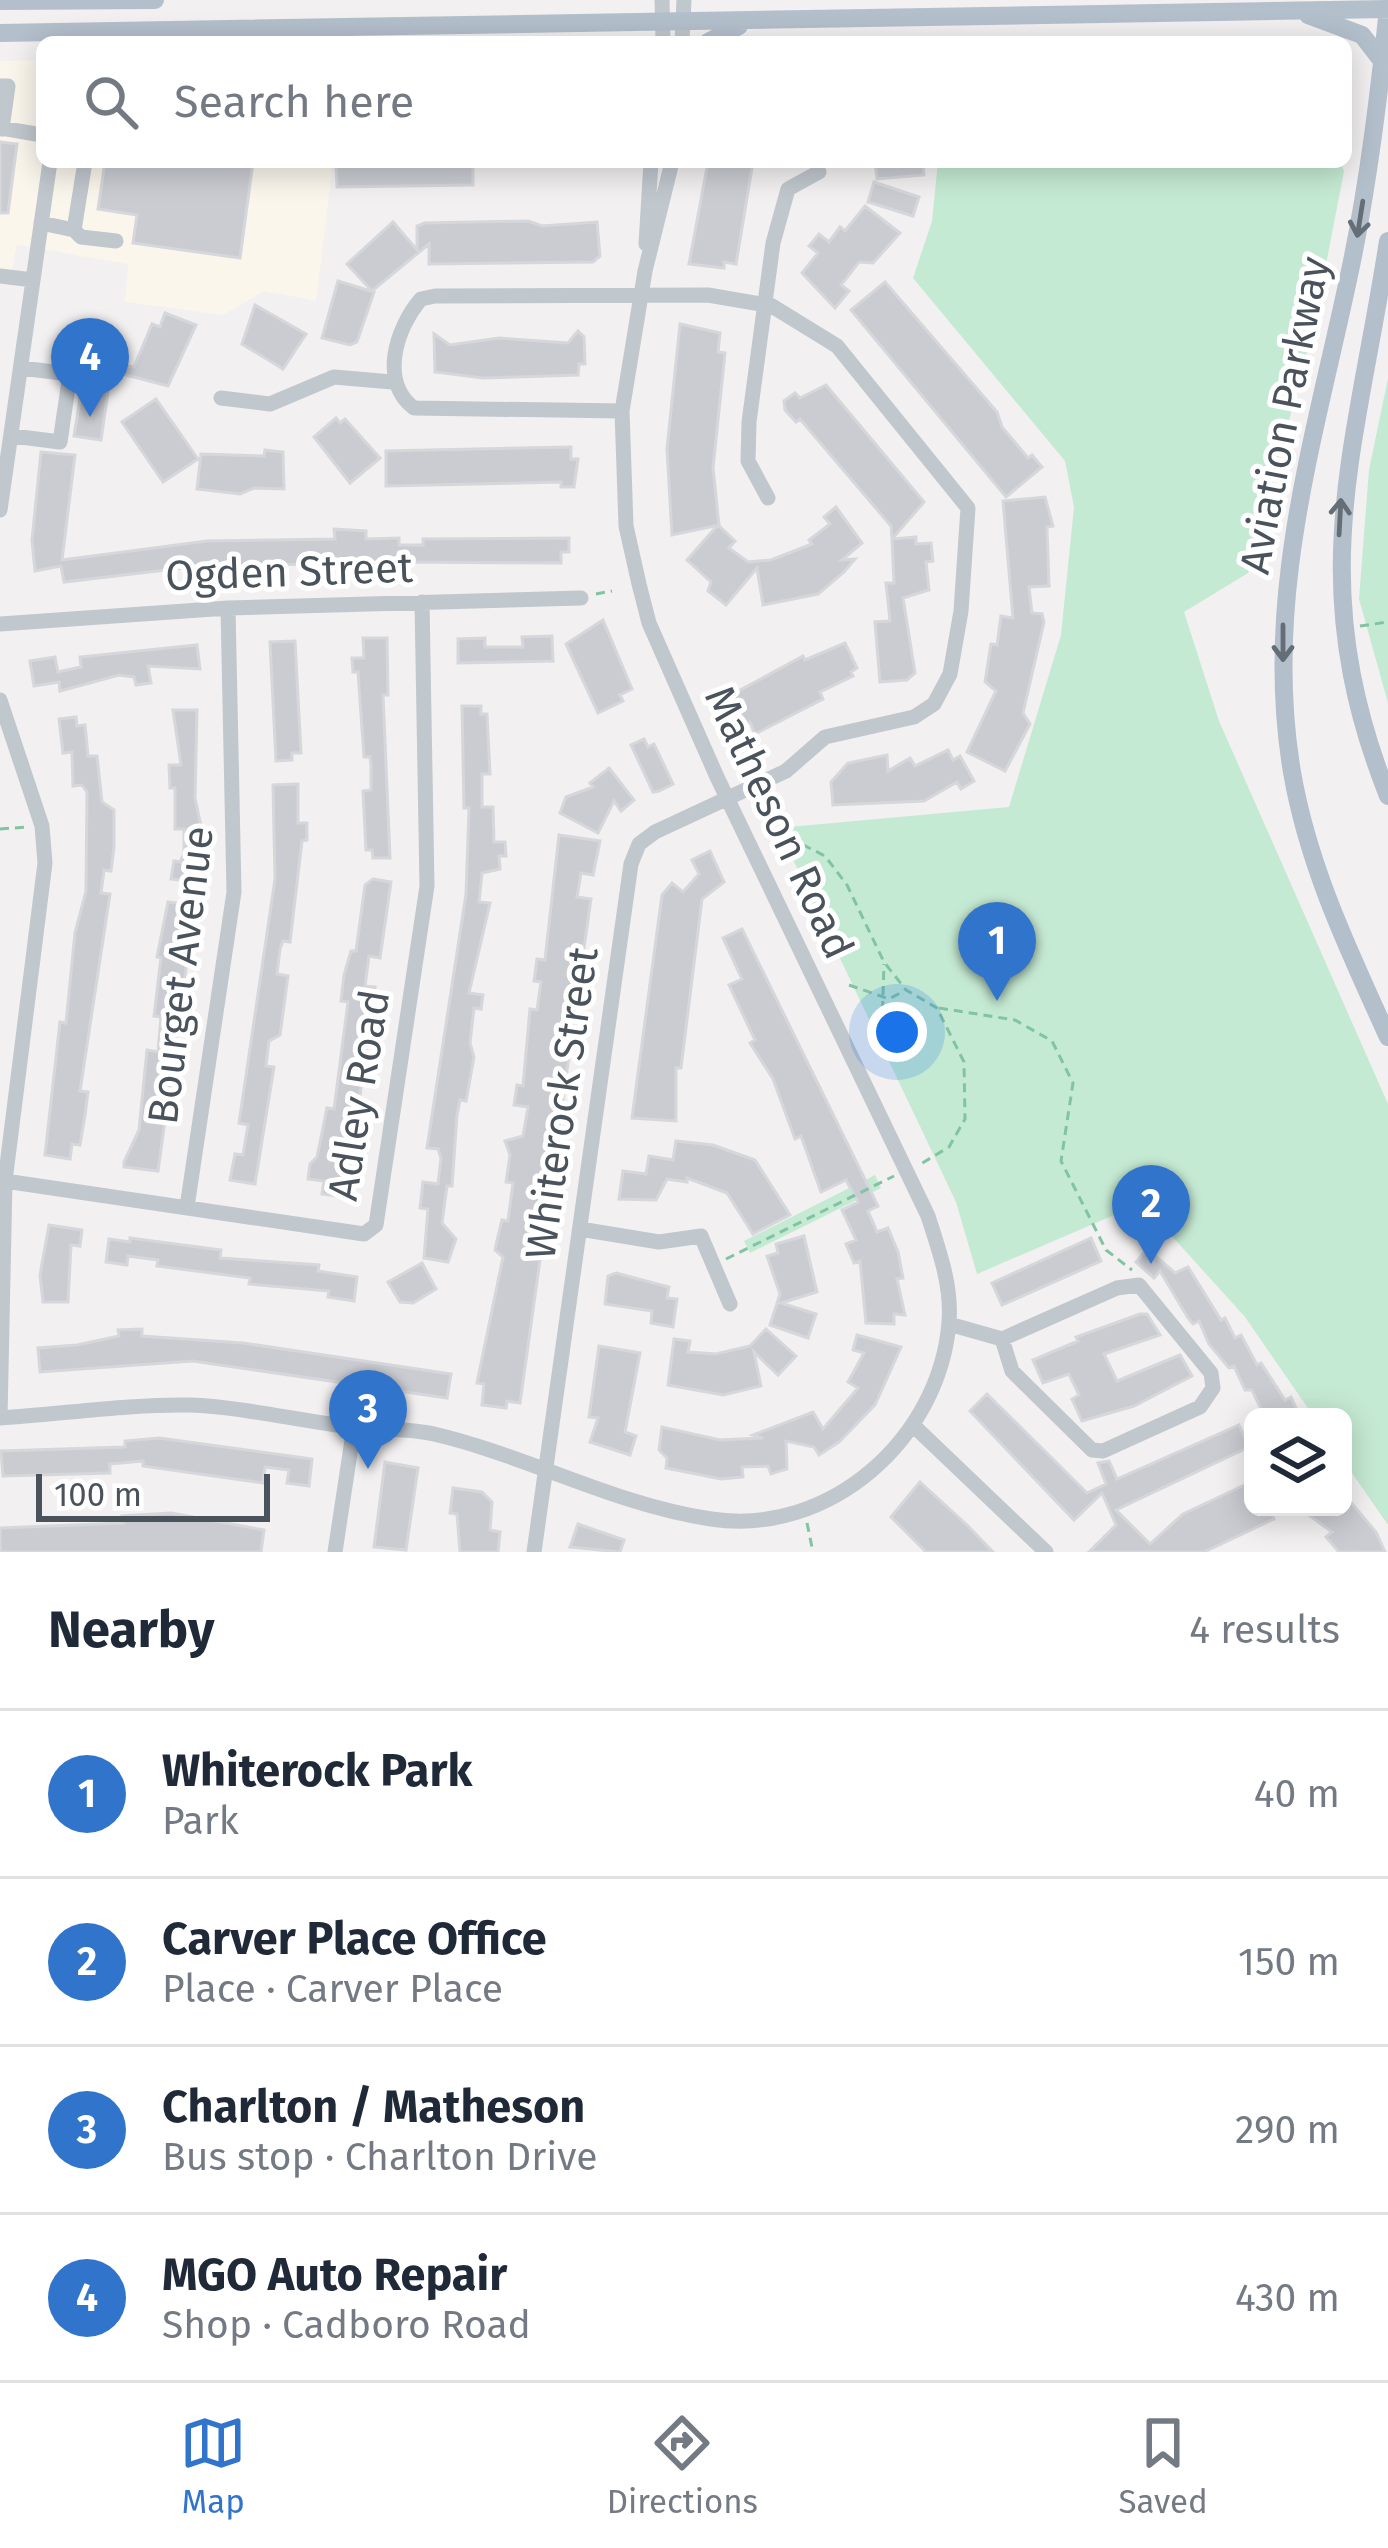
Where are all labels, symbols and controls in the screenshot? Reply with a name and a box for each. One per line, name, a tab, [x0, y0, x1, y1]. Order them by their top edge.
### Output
search box	[36, 36, 1352, 168]
icon: search	[78, 69, 144, 135]
text: Search here	[174, 75, 414, 129]
one-way arrow	[1347, 198, 1370, 237]
street label: Aviation Parkway	[1230, 252, 1340, 578]
pin: 4	[51, 318, 129, 417]
one-way arrow	[1329, 498, 1352, 537]
street label: Ogden Street	[164, 543, 415, 601]
one-way arrow	[1272, 623, 1294, 662]
street label: Matheson Road	[694, 678, 864, 967]
street label: Bourget Avenue	[138, 823, 224, 1127]
pin: 1	[958, 902, 1036, 1001]
street label: Whiterock Street	[515, 943, 609, 1262]
street label: Adley Road	[318, 986, 400, 1204]
your location	[867, 1002, 927, 1062]
pin: 2	[1112, 1165, 1190, 1264]
pin: 3	[329, 1370, 407, 1469]
map controls	[1244, 1408, 1352, 1516]
button: layers	[1244, 1408, 1352, 1516]
scale bar	[36, 1468, 270, 1521]
text: 100 m	[54, 1475, 142, 1515]
text: Nearby	[48, 1599, 214, 1661]
text: 4 results	[1189, 1607, 1340, 1653]
text: Whiterock Park	[162, 1744, 472, 1798]
text: 1	[78, 1771, 96, 1817]
text: 40 m	[1254, 1771, 1340, 1817]
text: Park	[162, 1798, 239, 1844]
text: Carver Place Office	[162, 1912, 546, 1966]
text: 2	[77, 1939, 97, 1985]
text: 150 m	[1238, 1939, 1340, 1985]
text: Place · Carver Place	[162, 1966, 503, 2012]
text: Charlton / Matheson	[162, 2080, 585, 2134]
text: 3	[77, 2107, 97, 2153]
text: 290 m	[1235, 2107, 1340, 2153]
text: Bus stop · Charlton Drive	[162, 2134, 598, 2180]
text: MGO Auto Repair	[162, 2248, 507, 2302]
text: 4	[76, 2275, 98, 2321]
text: 430 m	[1235, 2275, 1340, 2321]
text: Shop · Cadboro Road	[162, 2302, 531, 2348]
tab: Map	[180, 2410, 246, 2522]
tab: Directions	[607, 2410, 758, 2522]
tab: Saved	[1118, 2410, 1208, 2522]

